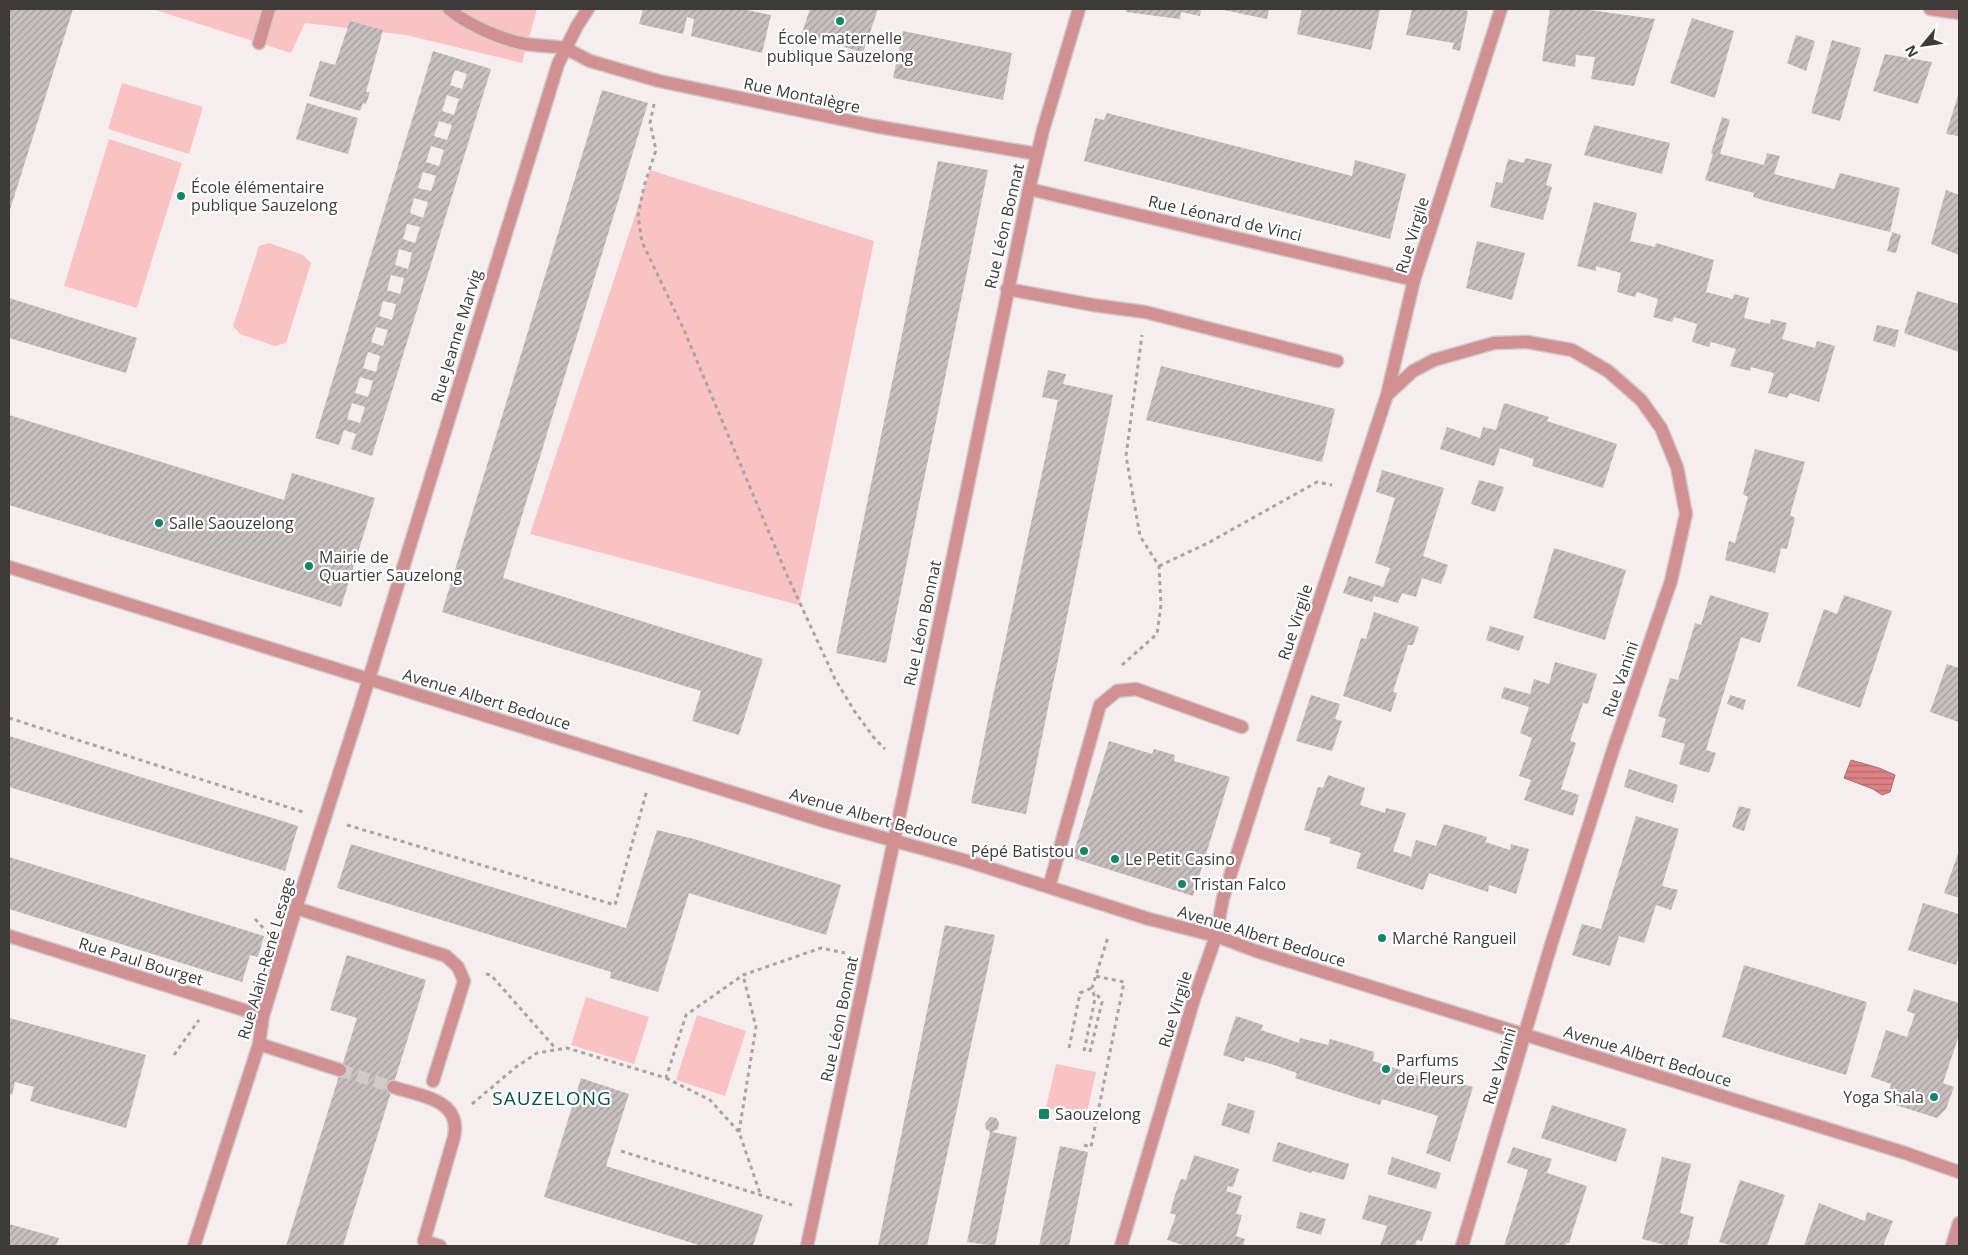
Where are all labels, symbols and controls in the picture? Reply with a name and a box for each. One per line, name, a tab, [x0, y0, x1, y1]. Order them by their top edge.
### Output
marker: École maternelle publique Sauzelong	[834, 15, 846, 27]
north arrow	[1898, 20, 1948, 70]
place label: École maternelle publique Sauzelong	[767, 27, 913, 67]
text: N	[1900, 42, 1922, 61]
street label: Rue Montalègre	[742, 72, 862, 118]
street label: Rue Léon Bonnat	[979, 161, 1029, 291]
place label: École élémentaire publique Sauzelong	[191, 176, 338, 216]
marker: École élémentaire publique Sauzelong	[175, 190, 187, 202]
street label: Rue Léonard de Vinci	[1146, 190, 1304, 246]
street label: Rue Virgile	[1390, 194, 1434, 276]
street label: Rue Jeanne Marvig	[425, 266, 487, 405]
place label: Salle Saouzelong	[169, 512, 294, 534]
marker: Salle Saouzelong	[153, 517, 165, 529]
place label: Mairie de Quartier Sauzelong	[319, 546, 463, 586]
street label: Rue Léon Bonnat	[898, 558, 946, 688]
marker: Mairie de Quartier Sauzelong	[303, 560, 315, 572]
street label: Rue Virgile	[1272, 581, 1318, 663]
street label: Rue Vanini	[1597, 638, 1643, 720]
street label: Avenue Albert Bedouce	[400, 663, 574, 735]
street label: Avenue Albert Bedouce	[787, 782, 961, 852]
place label: Pépé Batistou	[971, 840, 1074, 862]
marker: Pépé Batistou	[1078, 845, 1090, 857]
place label: Le Petit Casino	[1125, 848, 1235, 870]
marker: Le Petit Casino	[1109, 853, 1121, 865]
place label: Tristan Falco	[1192, 873, 1286, 895]
street label: Rue Alain-René Lesage	[232, 874, 300, 1042]
marker: Tristan Falco	[1176, 878, 1188, 890]
street label: Avenue Albert Bedouce	[1175, 900, 1349, 972]
place label: Marché Rangueil	[1392, 927, 1517, 949]
street label: Rue Paul Bourget	[76, 932, 206, 990]
marker: Marché Rangueil	[1376, 932, 1388, 944]
street label: Rue Léon Bonnat	[815, 954, 863, 1084]
street label: Rue Virgile	[1153, 968, 1197, 1050]
street label: Avenue Albert Bedouce	[1561, 1020, 1735, 1092]
street label: Rue Vanini	[1477, 1025, 1521, 1107]
place label: Parfums de Fleurs	[1396, 1049, 1464, 1089]
marker: Parfums de Fleurs	[1380, 1063, 1392, 1075]
district label: SAUZELONG	[492, 1085, 612, 1111]
place label: Yoga Shala	[1843, 1086, 1924, 1108]
marker: Yoga Shala	[1928, 1091, 1940, 1103]
place label: Saouzelong	[1055, 1103, 1141, 1125]
marker: Saouzelong	[1037, 1107, 1051, 1121]

